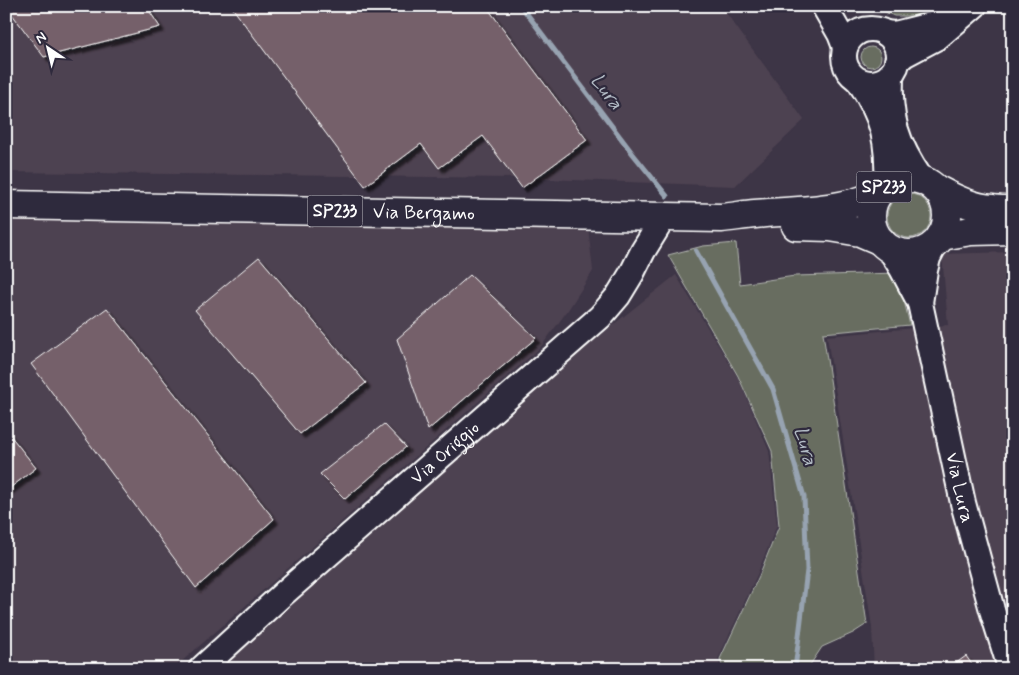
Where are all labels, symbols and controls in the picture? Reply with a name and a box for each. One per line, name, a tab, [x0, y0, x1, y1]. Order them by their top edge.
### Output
north arrow	[22, 22, 72, 72]
text: N	[32, 28, 50, 48]
water label: Lura	[584, 68, 629, 116]
road number: SP233	[856, 172, 912, 202]
road number: SP233	[308, 196, 362, 227]
street label: Via Bergamo	[373, 199, 475, 227]
street label: Via Origgio	[405, 415, 485, 490]
water label: Lura	[787, 424, 823, 469]
street label: Via Lura	[940, 450, 980, 526]

